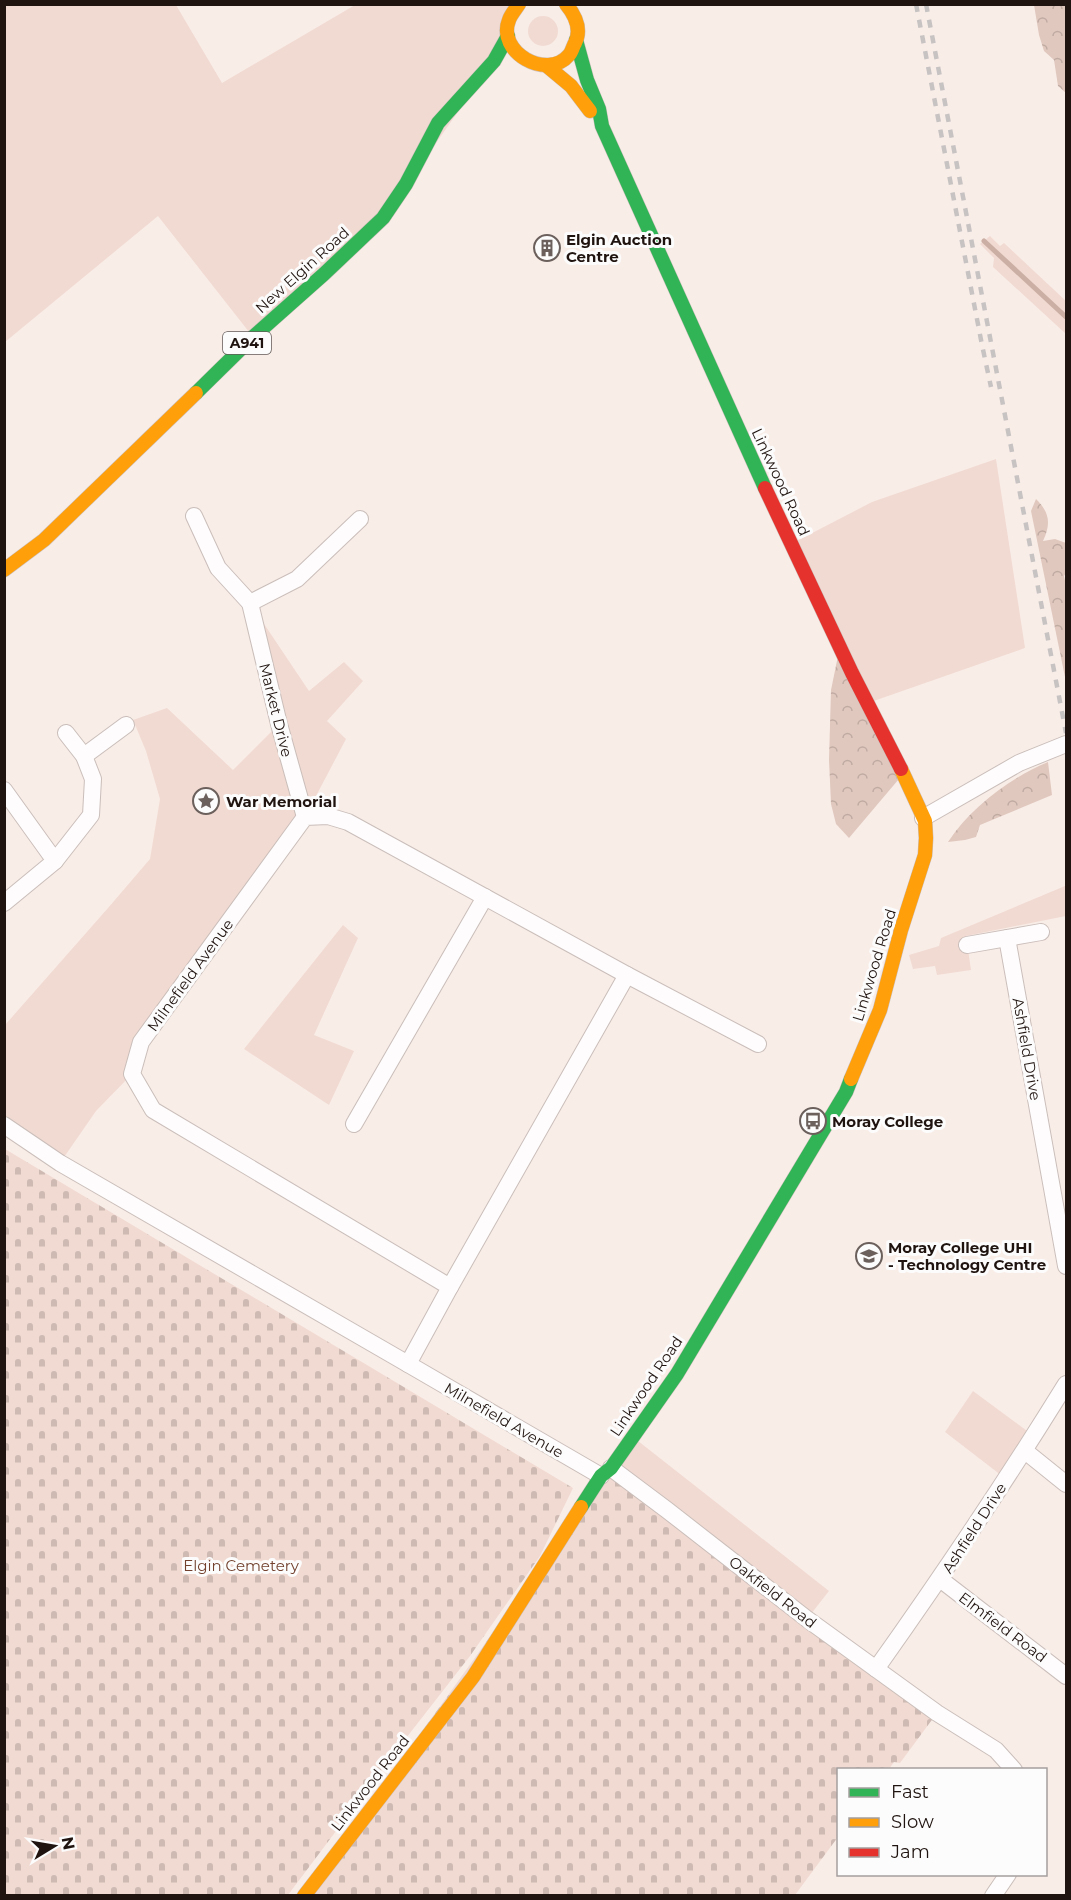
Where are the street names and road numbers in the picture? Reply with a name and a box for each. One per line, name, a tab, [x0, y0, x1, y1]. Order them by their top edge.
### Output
street label: New Elgin Road	[251, 223, 353, 317]
road number: A941	[223, 332, 271, 354]
street label: Linkwood Road	[748, 425, 814, 539]
street label: Market Drive	[255, 661, 297, 759]
street label: Linkwood Road	[848, 906, 900, 1024]
street label: Milnefield Avenue	[143, 915, 237, 1035]
street label: Ashfield Drive	[1009, 996, 1045, 1102]
street label: Linkwood Road	[606, 1332, 686, 1440]
street label: Milnefield Avenue	[441, 1378, 567, 1462]
street label: Ashfield Drive	[938, 1479, 1010, 1577]
street label: Oakfield Road	[725, 1552, 821, 1632]
street label: Elmfield Road	[955, 1588, 1051, 1666]
street label: Linkwood Road	[327, 1731, 413, 1835]

